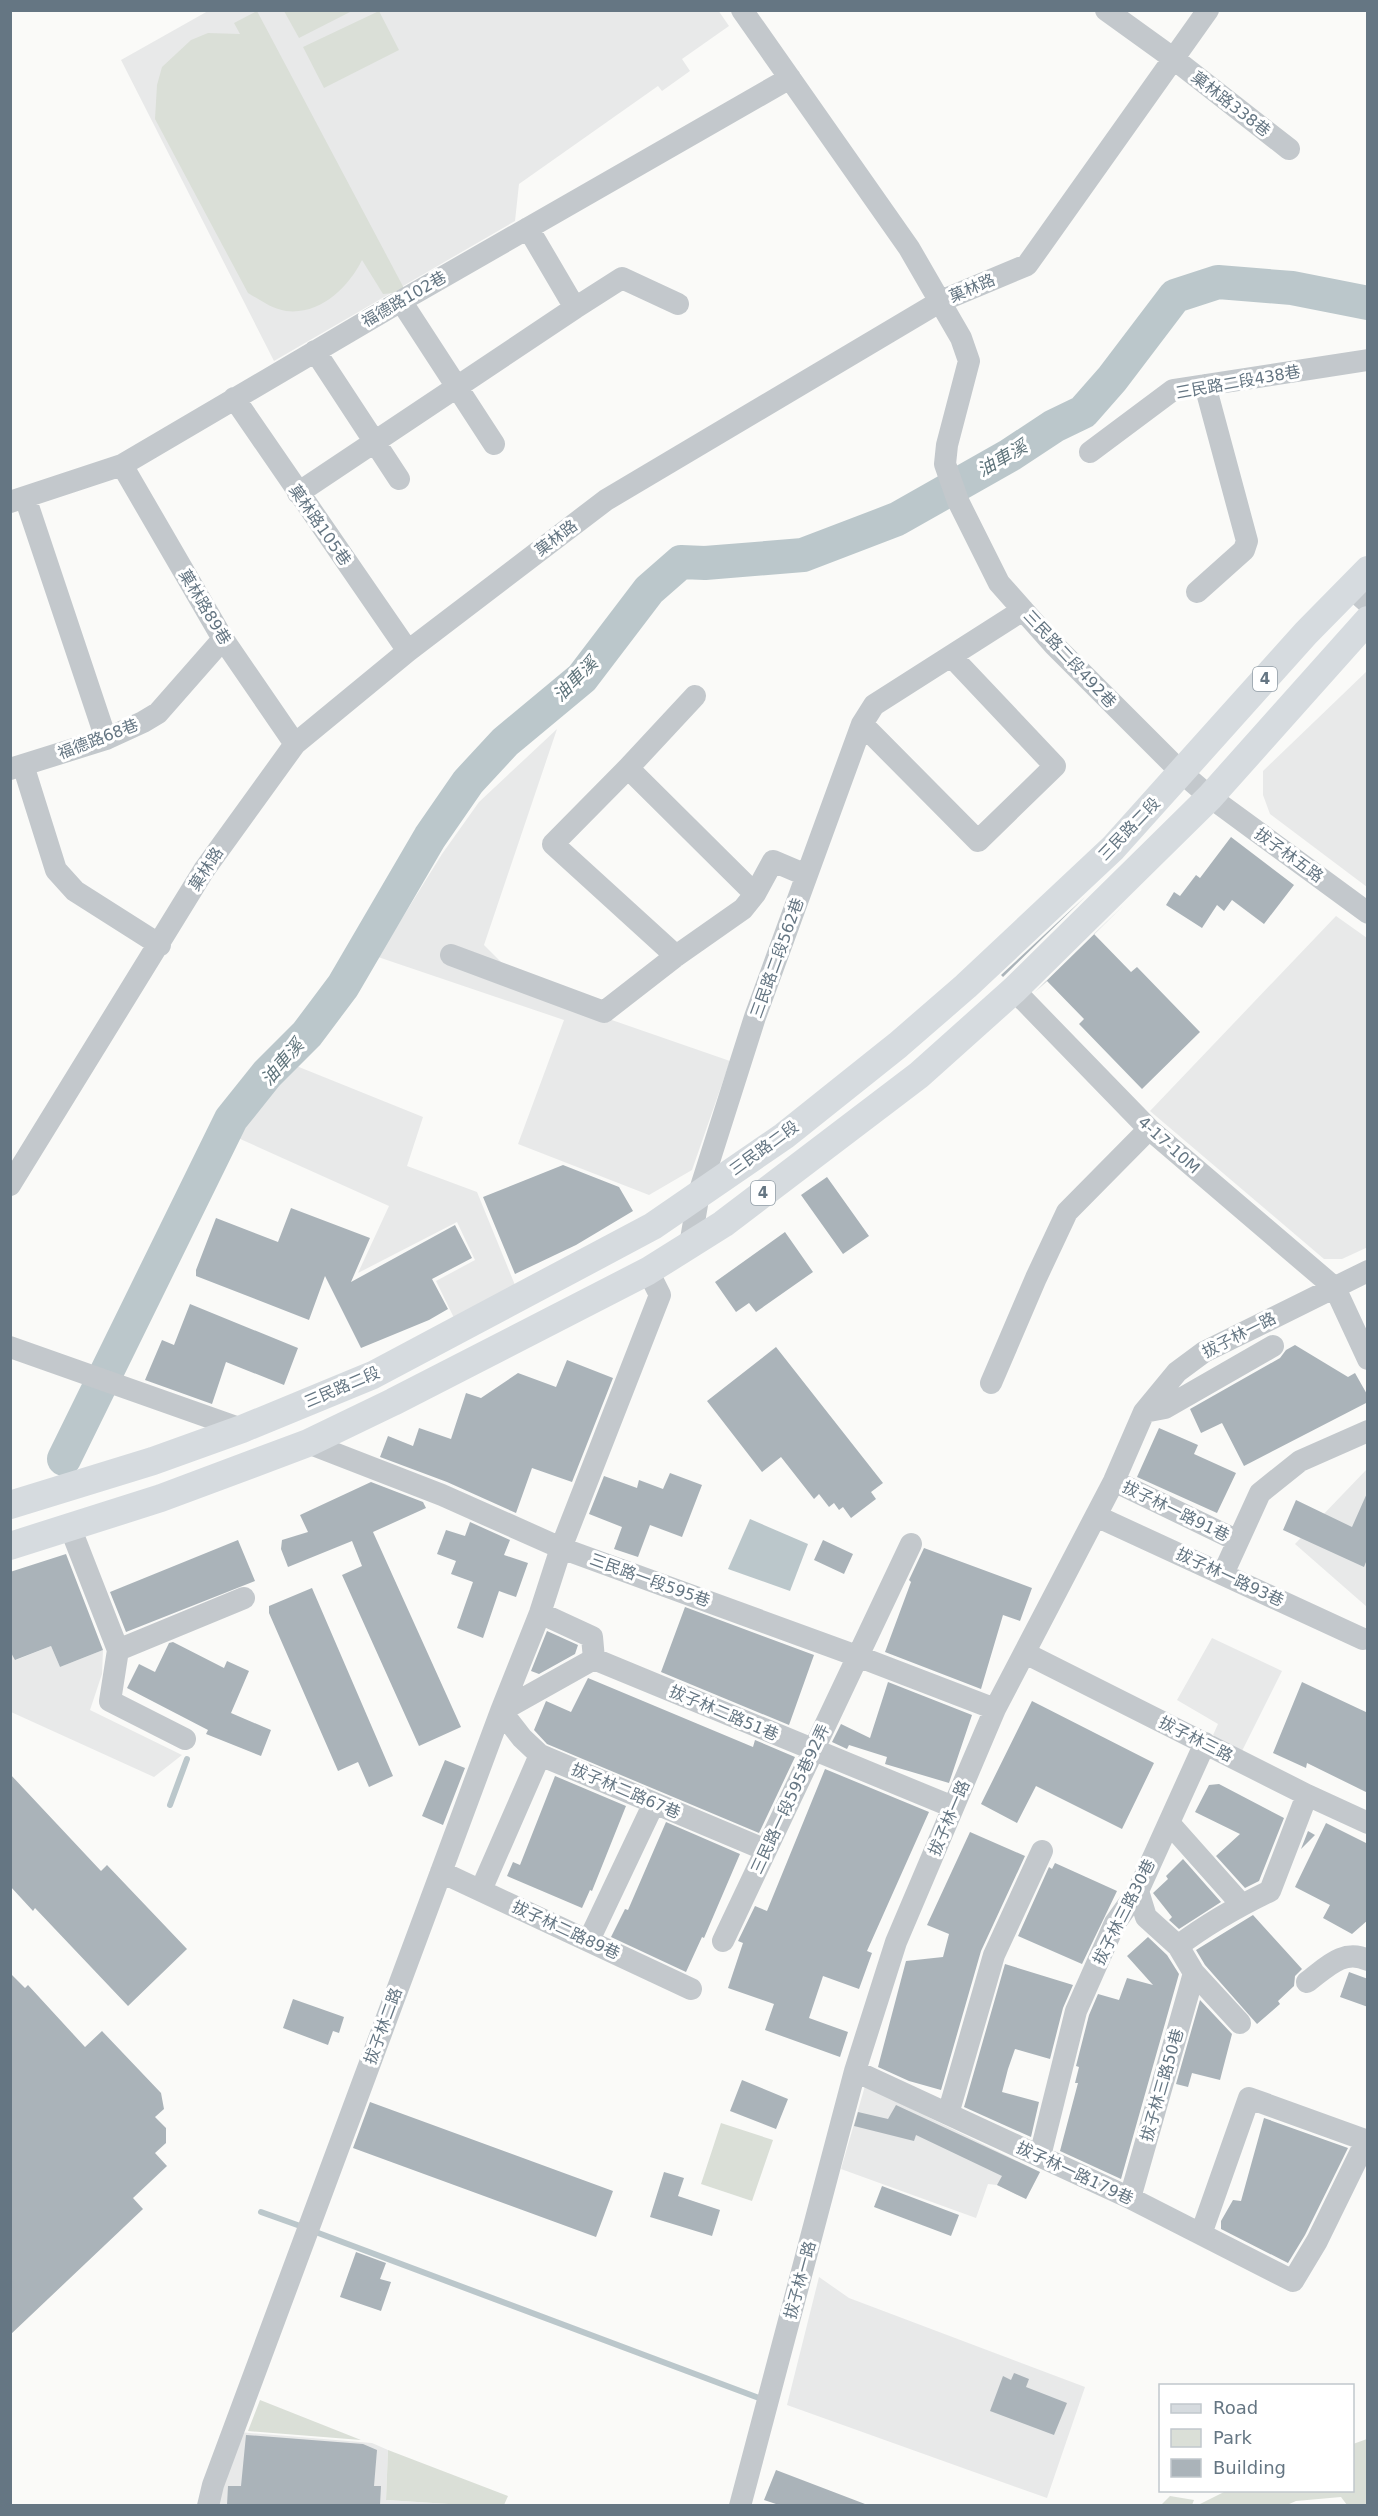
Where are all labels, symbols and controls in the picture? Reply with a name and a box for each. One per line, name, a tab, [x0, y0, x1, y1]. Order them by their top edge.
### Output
street label: 菓林路338巷	[1188, 67, 1274, 141]
street label: 福德路102巷	[358, 267, 450, 331]
street label: 菓林路	[946, 270, 998, 306]
street label: 三民路二段438巷	[1174, 362, 1302, 402]
water label: 油車溪	[973, 434, 1033, 481]
street label: 菓林路105巷	[285, 481, 355, 569]
street label: 菓林路	[531, 516, 581, 560]
street label: 菓林路89巷	[175, 566, 235, 648]
street label: 三民路二段492巷	[1020, 606, 1120, 712]
water label: 油車溪	[548, 650, 604, 706]
road number: 4	[1253, 667, 1277, 691]
street label: 福德路68巷	[55, 715, 141, 763]
street label: 三民路二段	[1094, 794, 1164, 864]
street label: 拔子林五路	[1251, 824, 1327, 886]
street label: 菓林路	[185, 844, 227, 894]
street label: 三民路二段562巷	[746, 895, 808, 1021]
water label: 油車溪	[256, 1032, 310, 1089]
street label: 4-17-10M	[1134, 1112, 1204, 1178]
street label: 三民路二段	[726, 1117, 802, 1179]
road number: 4	[751, 1181, 775, 1205]
street label: 拔子林一路	[1199, 1308, 1279, 1362]
street label: 三民路二段	[301, 1363, 383, 1411]
street label: 拔子林一路91巷	[1120, 1477, 1232, 1545]
street label: 拔子林一路93巷	[1173, 1544, 1287, 1610]
street label: 三民路一段595巷	[587, 1549, 713, 1611]
street label: 拔子林二路51巷	[667, 1682, 781, 1744]
street label: 拔子林三路	[1156, 1712, 1236, 1766]
street label: 三民路一段595巷92弄	[747, 1721, 833, 1877]
street label: 拔子林二路67巷	[569, 1760, 683, 1822]
street label: 拔子林一路	[925, 1777, 973, 1859]
street label: 拔子林三路30巷	[1089, 1856, 1159, 1968]
street label: 拔子林二路89巷	[509, 1897, 623, 1963]
street label: 拔子林二路	[360, 1985, 406, 2067]
street label: 拔子林三路50巷	[1137, 2026, 1187, 2144]
street label: 拔子林一路179巷	[1014, 2138, 1136, 2208]
street label: 拔子林一路	[780, 2239, 820, 2321]
legend	[1159, 2384, 1354, 2492]
text: Road	[1213, 2397, 1258, 2418]
text: Park	[1213, 2427, 1252, 2448]
text: Building	[1213, 2457, 1286, 2478]

